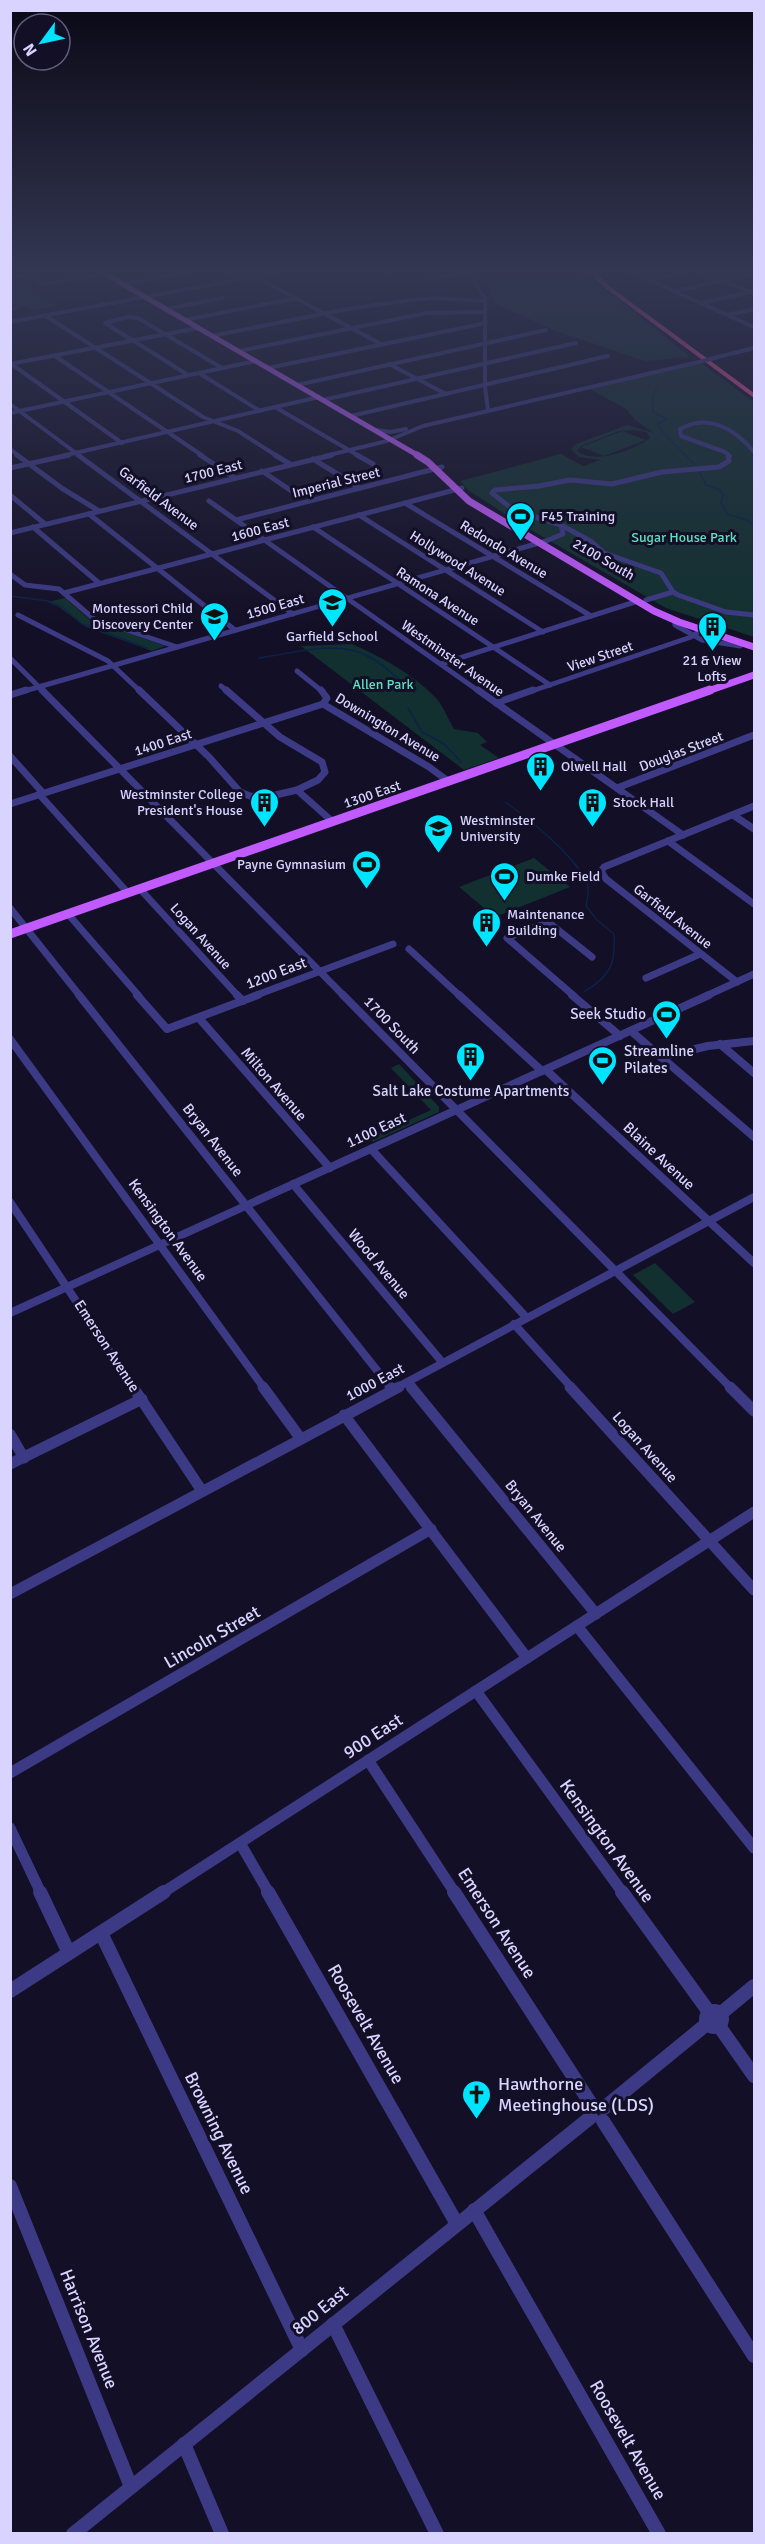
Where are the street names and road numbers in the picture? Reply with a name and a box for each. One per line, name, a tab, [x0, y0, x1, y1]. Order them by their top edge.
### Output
street label: 1700 East	[182, 456, 244, 487]
street label: Garfield Avenue	[116, 463, 202, 534]
street label: Imperial Street	[291, 463, 382, 502]
street label: 1600 East	[229, 514, 291, 545]
street label: Redondo Avenue	[457, 517, 551, 582]
street label: Hollywood Avenue	[407, 527, 509, 600]
street label: 2100 South	[570, 535, 638, 584]
street label: Ramona Avenue	[393, 563, 482, 630]
street label: 1500 East	[244, 590, 306, 623]
street label: Westminster Avenue	[398, 616, 508, 700]
street label: View Street	[565, 637, 635, 676]
street label: Downington Avenue	[332, 689, 443, 765]
street label: 1400 East	[132, 725, 194, 760]
street label: Douglas Street	[637, 728, 726, 775]
street label: 1300 East	[341, 777, 403, 812]
street label: Garfield Avenue	[630, 880, 715, 952]
street label: Logan Avenue	[166, 900, 235, 973]
street label: 1200 East	[243, 953, 309, 993]
street label: 1700 South	[360, 992, 424, 1058]
street label: Milton Avenue	[237, 1044, 311, 1124]
street label: Bryan Avenue	[179, 1100, 247, 1180]
street label: 1100 East	[343, 1108, 409, 1152]
street label: Blaine Avenue	[620, 1118, 698, 1194]
street label: Kensington Avenue	[125, 1175, 211, 1285]
street label: Wood Avenue	[344, 1225, 414, 1303]
street label: Emerson Avenue	[71, 1297, 143, 1395]
street label: 1000 East	[343, 1359, 407, 1405]
street label: Logan Avenue	[608, 1408, 682, 1486]
street label: Bryan Avenue	[501, 1476, 571, 1556]
street label: Lincoln Street	[160, 1601, 264, 1673]
street label: 900 East	[339, 1709, 407, 1763]
street label: Kensington Avenue	[555, 1775, 659, 1907]
street label: Emerson Avenue	[453, 1864, 541, 1982]
street label: Roosevelt Avenue	[323, 1960, 409, 2088]
street label: Browning Avenue	[180, 2068, 258, 2198]
street label: Harrison Avenue	[55, 2266, 123, 2392]
street label: 800 East	[287, 2281, 353, 2339]
street label: Roosevelt Avenue	[585, 2376, 671, 2504]

